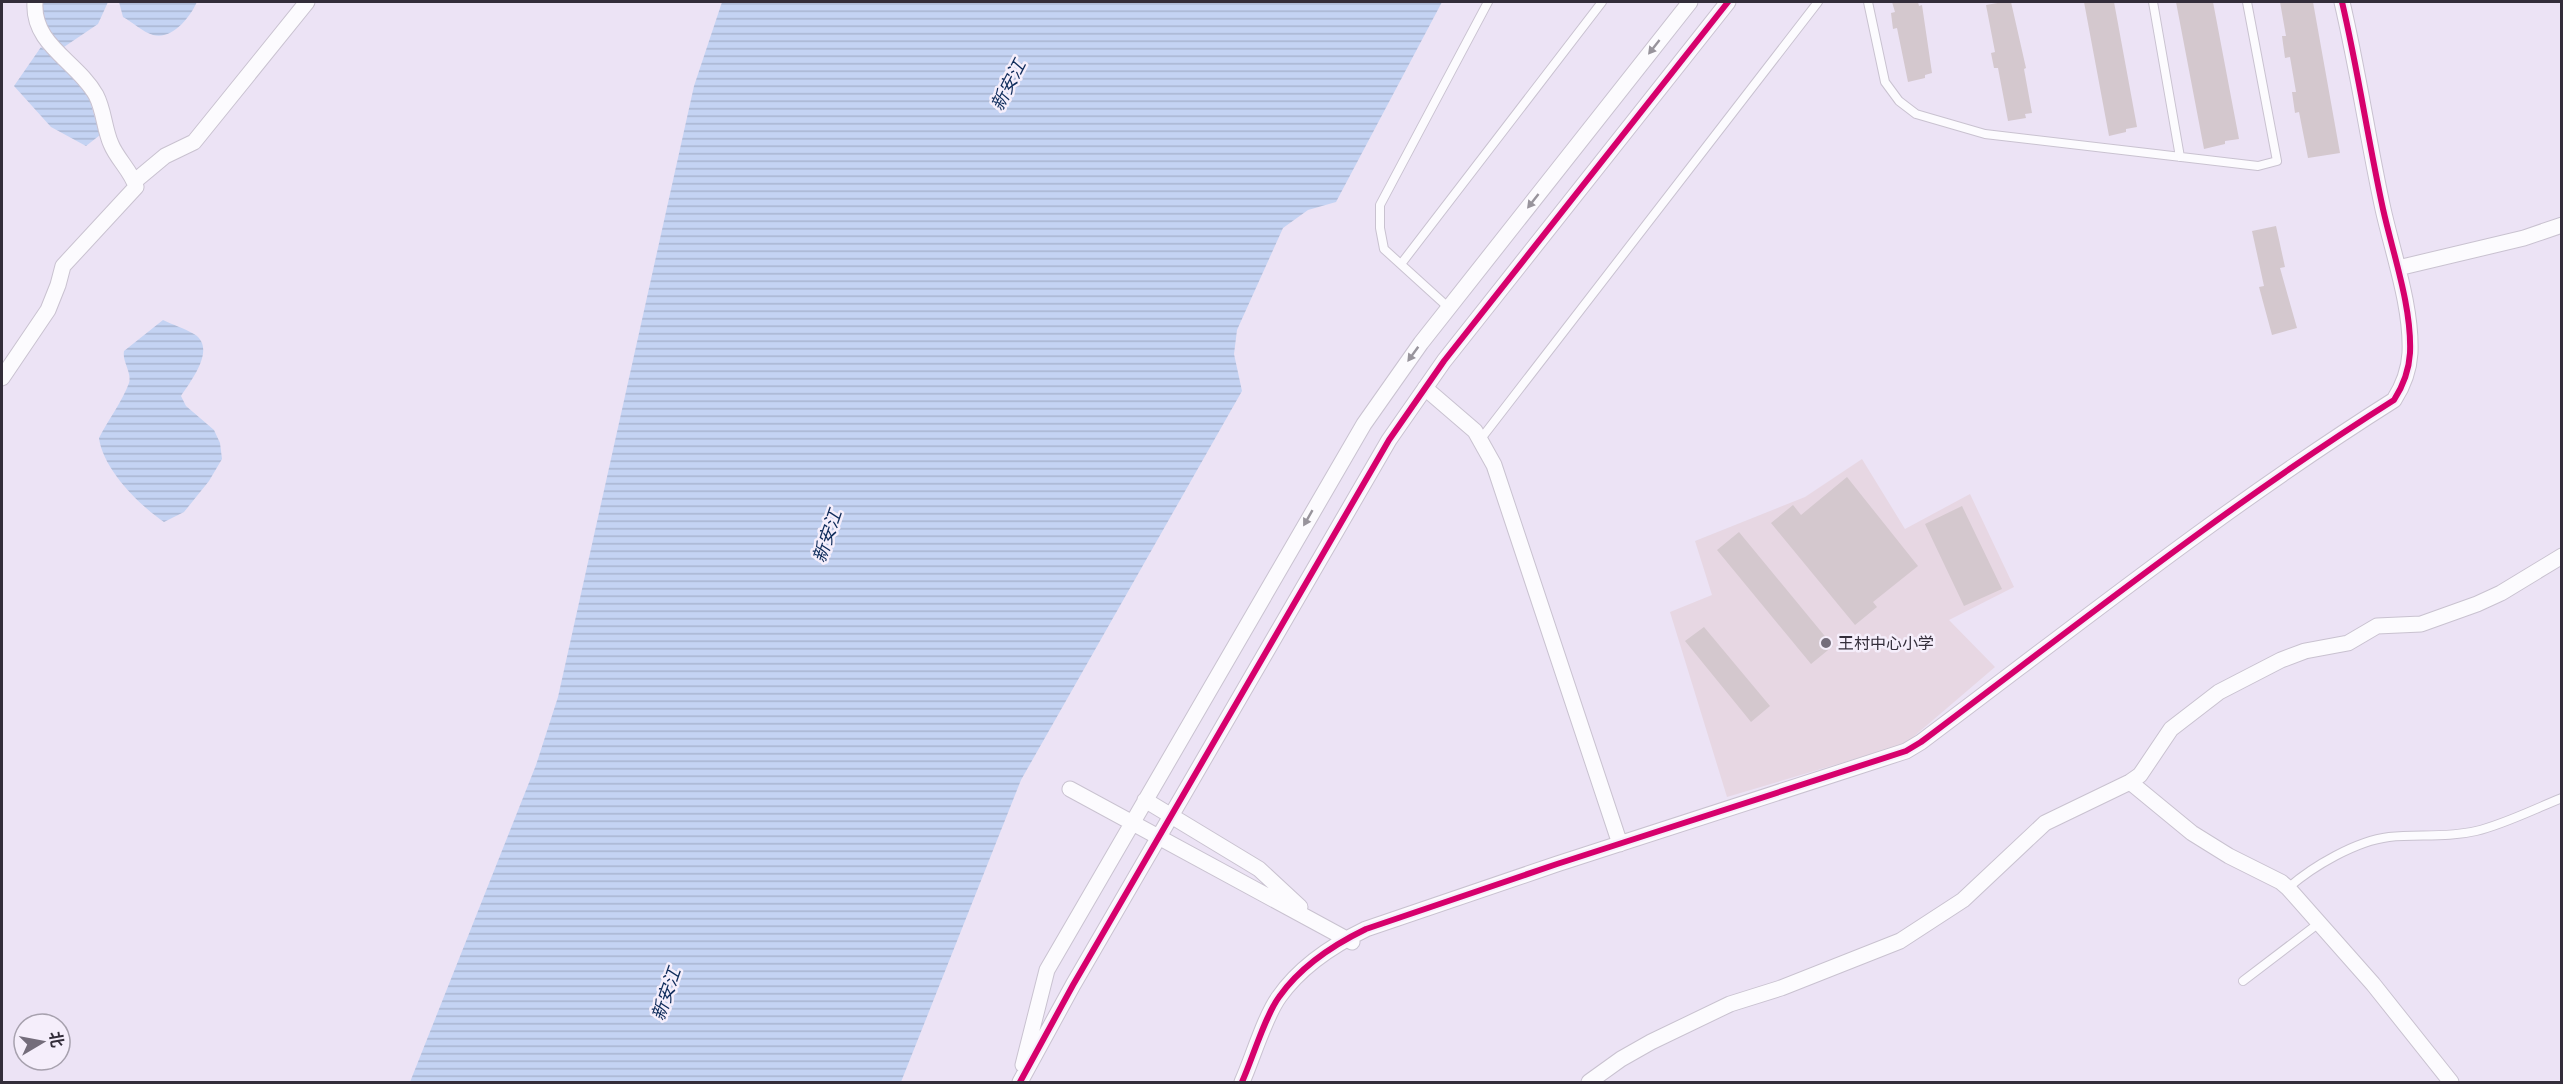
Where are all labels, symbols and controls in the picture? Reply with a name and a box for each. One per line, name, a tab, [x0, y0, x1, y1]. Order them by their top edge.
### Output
one-way arrow	[1648, 40, 1660, 55]
water label: 新安江	[985, 54, 1031, 114]
one-way arrow	[1527, 193, 1540, 209]
one-way arrow	[1407, 346, 1419, 362]
water label: 新安江	[807, 505, 847, 565]
one-way arrow	[1303, 510, 1313, 527]
place label: 王村中心小学	[1838, 633, 1934, 653]
marker: 王村中心小学	[1819, 636, 1833, 650]
water label: 新安江	[646, 963, 686, 1023]
north arrow	[12, 1012, 72, 1072]
text: 北	[46, 1030, 68, 1049]

